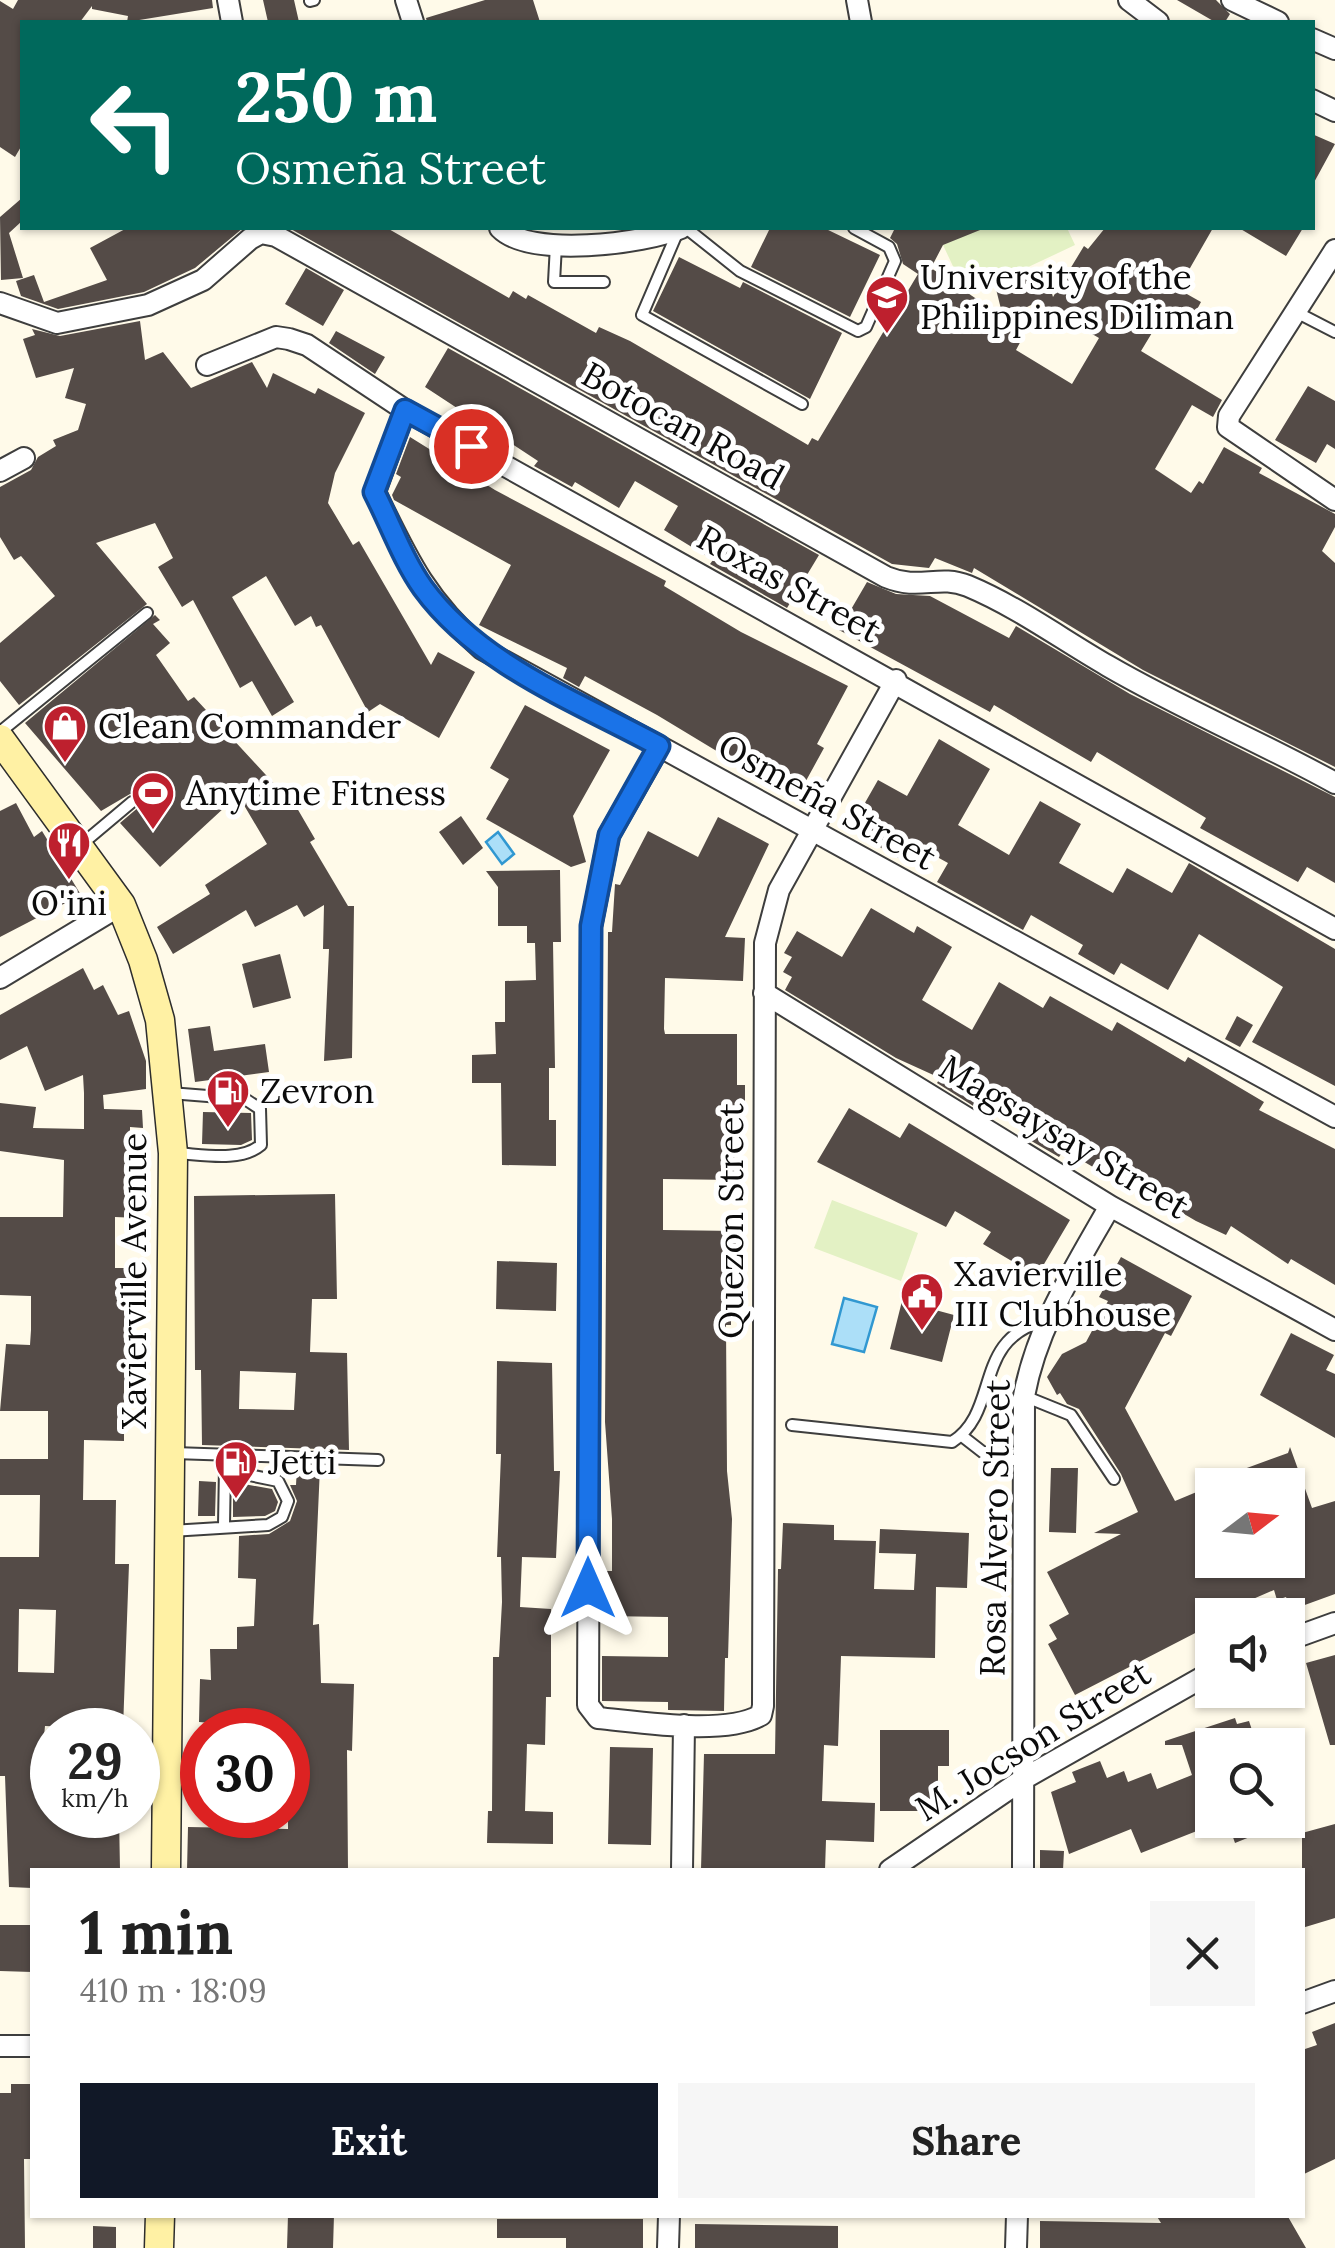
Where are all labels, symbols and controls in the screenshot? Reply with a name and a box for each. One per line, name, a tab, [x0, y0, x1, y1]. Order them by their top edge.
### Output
text: 250 m	[235, 52, 437, 141]
icon: left	[70, 60, 200, 190]
text: Osmeña Street	[235, 139, 546, 196]
place label: University of the Philippines Diliman	[920, 254, 1234, 339]
school or university icon: University of the Philippines Diliman	[864, 274, 910, 335]
street label: Botocan Road	[574, 351, 792, 500]
pin	[429, 404, 514, 489]
icon: arrive	[444, 419, 499, 474]
street label: Roxas Street	[689, 515, 889, 653]
shop icon: Clean Commander	[42, 703, 88, 764]
place label: Clean Commander	[98, 703, 401, 748]
street label: Osmeña Street	[711, 723, 944, 880]
sports icon: Anytime Fitness	[130, 770, 176, 831]
place label: Anytime Fitness	[185, 770, 446, 815]
restaurant icon: O'ini	[46, 820, 92, 881]
place label: O'ini	[31, 880, 107, 925]
street label: Magsaysay Street	[931, 1044, 1197, 1229]
fuel station icon: Zevron	[205, 1068, 251, 1129]
place label: Zevron	[260, 1068, 374, 1113]
street label: Quezon Street	[708, 1103, 753, 1339]
street label: Xavierville Avenue	[111, 1133, 156, 1429]
place label: Xavierville III Clubhouse	[954, 1251, 1171, 1336]
public building icon: Xavierville III Clubhouse	[899, 1271, 945, 1332]
street label: Rosa Alvero Street	[969, 1379, 1020, 1677]
fuel station icon: Jetti	[213, 1439, 259, 1500]
place label: Jetti	[267, 1439, 337, 1484]
north arrow	[1195, 1468, 1305, 1578]
map controls	[1195, 1468, 1305, 1838]
position arrow	[536, 1536, 640, 1640]
button: sound	[1195, 1598, 1305, 1708]
street label: M. Jocson Street	[907, 1650, 1159, 1831]
speed limit sign: 30	[180, 1708, 310, 1838]
button: search	[1195, 1728, 1305, 1838]
text: 29	[67, 1729, 123, 1793]
text: km/h	[61, 1782, 129, 1814]
text: 1 min	[80, 1894, 233, 1970]
button: close	[1150, 1901, 1255, 2006]
text: 410 m · 18:09	[80, 1970, 267, 2011]
button: Exit	[80, 2083, 658, 2198]
button: Share	[678, 2083, 1255, 2198]

